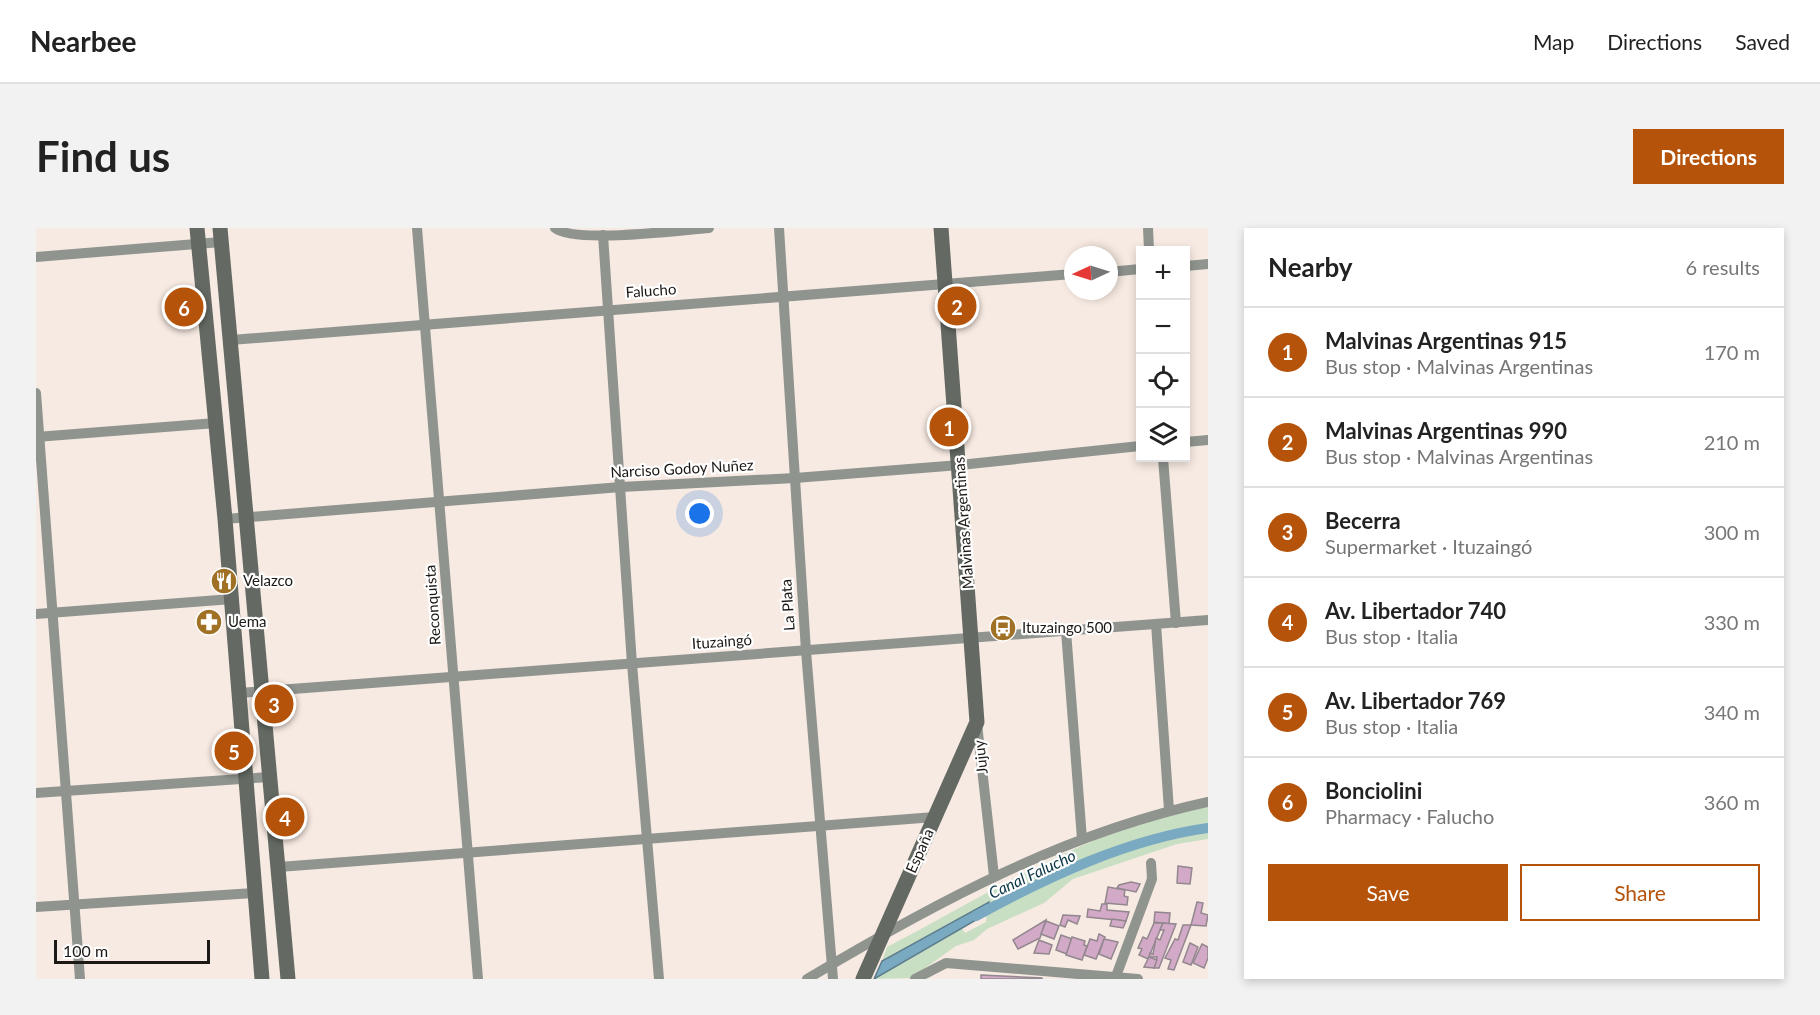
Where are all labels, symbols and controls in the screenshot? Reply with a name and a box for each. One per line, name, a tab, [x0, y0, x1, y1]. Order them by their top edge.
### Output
text: Nearbee	[30, 24, 137, 58]
text: Map	[1533, 29, 1574, 54]
text: Directions	[1607, 29, 1702, 54]
text: Saved	[1735, 29, 1790, 54]
button: Directions	[1633, 129, 1784, 184]
text: Find us	[36, 131, 170, 181]
north arrow	[1064, 246, 1118, 300]
map controls	[1136, 246, 1190, 462]
button: +	[1136, 246, 1190, 300]
text: Nearby	[1268, 251, 1353, 283]
text: 6 results	[1685, 255, 1760, 279]
street label: Falucho	[625, 279, 677, 301]
pin: 6	[164, 284, 204, 329]
pin: 2	[938, 284, 976, 328]
button: −	[1136, 300, 1190, 354]
text: Malvinas Argentinas 915	[1325, 327, 1567, 354]
text: 1	[1282, 340, 1293, 364]
text: 170 m	[1704, 340, 1760, 364]
button: locate	[1136, 354, 1190, 408]
text: Bus stop · Malvinas Argentinas	[1325, 354, 1593, 378]
pin: 1	[930, 404, 968, 450]
button: layers	[1136, 408, 1190, 462]
text: Malvinas Argentinas 990	[1325, 417, 1567, 444]
text: 2	[1282, 430, 1293, 454]
text: 210 m	[1704, 430, 1760, 454]
text: Bus stop · Malvinas Argentinas	[1325, 444, 1593, 468]
street label: Narciso Godoy Nuñez	[610, 455, 754, 481]
street label: Malvinas Argentinas	[949, 456, 977, 590]
your location	[685, 499, 714, 528]
text: Becerra	[1325, 507, 1401, 534]
text: 3	[1282, 520, 1293, 544]
text: 300 m	[1704, 520, 1760, 544]
text: Supermarket · Ituzaingó	[1325, 534, 1532, 558]
street label: Reconquista	[420, 564, 444, 646]
restaurant icon: Velazco	[209, 566, 239, 596]
place label: Velazco	[243, 571, 293, 589]
street label: La Plata	[776, 579, 798, 631]
text: Av. Libertador 740	[1325, 597, 1506, 624]
pharmacy icon: Uema	[194, 607, 224, 637]
text: 4	[1282, 610, 1293, 634]
text: 330 m	[1704, 610, 1760, 634]
place label: Uema	[228, 612, 266, 630]
bus stop icon: Ituzaingo 500	[988, 613, 1018, 643]
place label: Ituzaingo 500	[1022, 618, 1112, 636]
text: Bus stop · Italia	[1325, 624, 1458, 648]
street label: Ituzaingó	[691, 630, 753, 652]
pin: 3	[254, 682, 294, 726]
text: Av. Libertador 769	[1325, 687, 1506, 714]
text: 5	[1282, 700, 1293, 724]
text: 340 m	[1704, 700, 1760, 724]
text: Bus stop · Italia	[1325, 714, 1458, 738]
pin: 5	[214, 728, 254, 774]
street label: Jujuy	[969, 739, 991, 775]
text: Bonciolini	[1325, 777, 1422, 804]
text: 6	[1282, 790, 1293, 814]
text: 360 m	[1704, 790, 1760, 814]
pin: 4	[266, 794, 304, 840]
text: Pharmacy · Falucho	[1325, 804, 1494, 828]
street label: España	[901, 826, 937, 876]
water label: Canal Falucho	[985, 845, 1078, 902]
button: Save	[1268, 864, 1508, 921]
button: Share	[1520, 864, 1760, 921]
scale bar	[54, 937, 210, 964]
text: 100 m	[63, 941, 108, 960]

